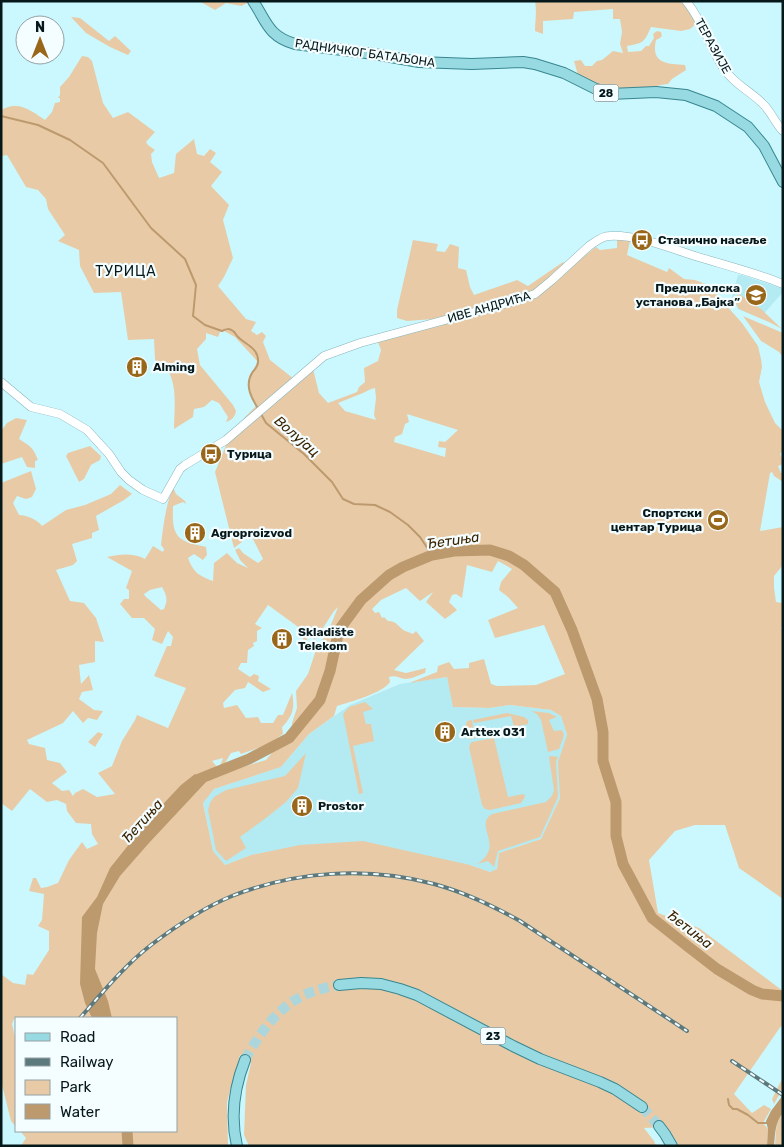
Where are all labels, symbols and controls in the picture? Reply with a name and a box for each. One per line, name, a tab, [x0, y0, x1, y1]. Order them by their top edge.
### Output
north arrow	[15, 15, 65, 65]
street label: ТЕРАЗИЈЕ	[692, 16, 734, 76]
text: N	[35, 19, 45, 36]
street label: РАДНИЧКОГ БАТАЉОНА	[294, 36, 436, 70]
road number: 28	[594, 85, 618, 102]
bus stop icon: Станично насеље	[630, 228, 654, 252]
place label: Станично насеље	[658, 233, 767, 247]
district label: ТУРИЦА	[95, 263, 157, 280]
place label: Предшколска установа „Бајка”	[636, 281, 740, 309]
school or university icon: Предшколска установа „Бајка”	[744, 283, 768, 307]
street label: ИВЕ АНДРИЋА	[446, 288, 532, 326]
building icon: Alming	[125, 355, 149, 379]
place label: Alming	[153, 360, 195, 374]
water label: Волујац	[271, 412, 323, 461]
bus stop icon: Турица	[199, 442, 223, 466]
place label: Турица	[227, 447, 272, 461]
place label: Спортски центар Турица	[611, 506, 702, 534]
sports icon: Спортски центар Турица	[706, 508, 730, 532]
building icon: Agroproizvod	[183, 521, 207, 545]
place label: Agroproizvod	[211, 526, 292, 540]
water label: Ђетиња	[426, 528, 480, 553]
place label: Skladište Telekom	[298, 625, 354, 653]
building icon: Skladište Telekom	[270, 627, 294, 651]
building icon: Arttex 031	[433, 720, 457, 744]
place label: Arttex 031	[461, 725, 525, 739]
building icon: Prostor	[290, 794, 314, 818]
water label: Ђетиња	[118, 796, 166, 847]
place label: Prostor	[318, 799, 364, 813]
water label: Ђетиња	[664, 906, 716, 952]
legend	[15, 1017, 178, 1132]
text: Road	[60, 1028, 96, 1046]
road number: 23	[480, 1028, 506, 1044]
text: Railway	[60, 1053, 114, 1071]
text: Park	[60, 1078, 91, 1096]
text: Water	[60, 1103, 100, 1121]

